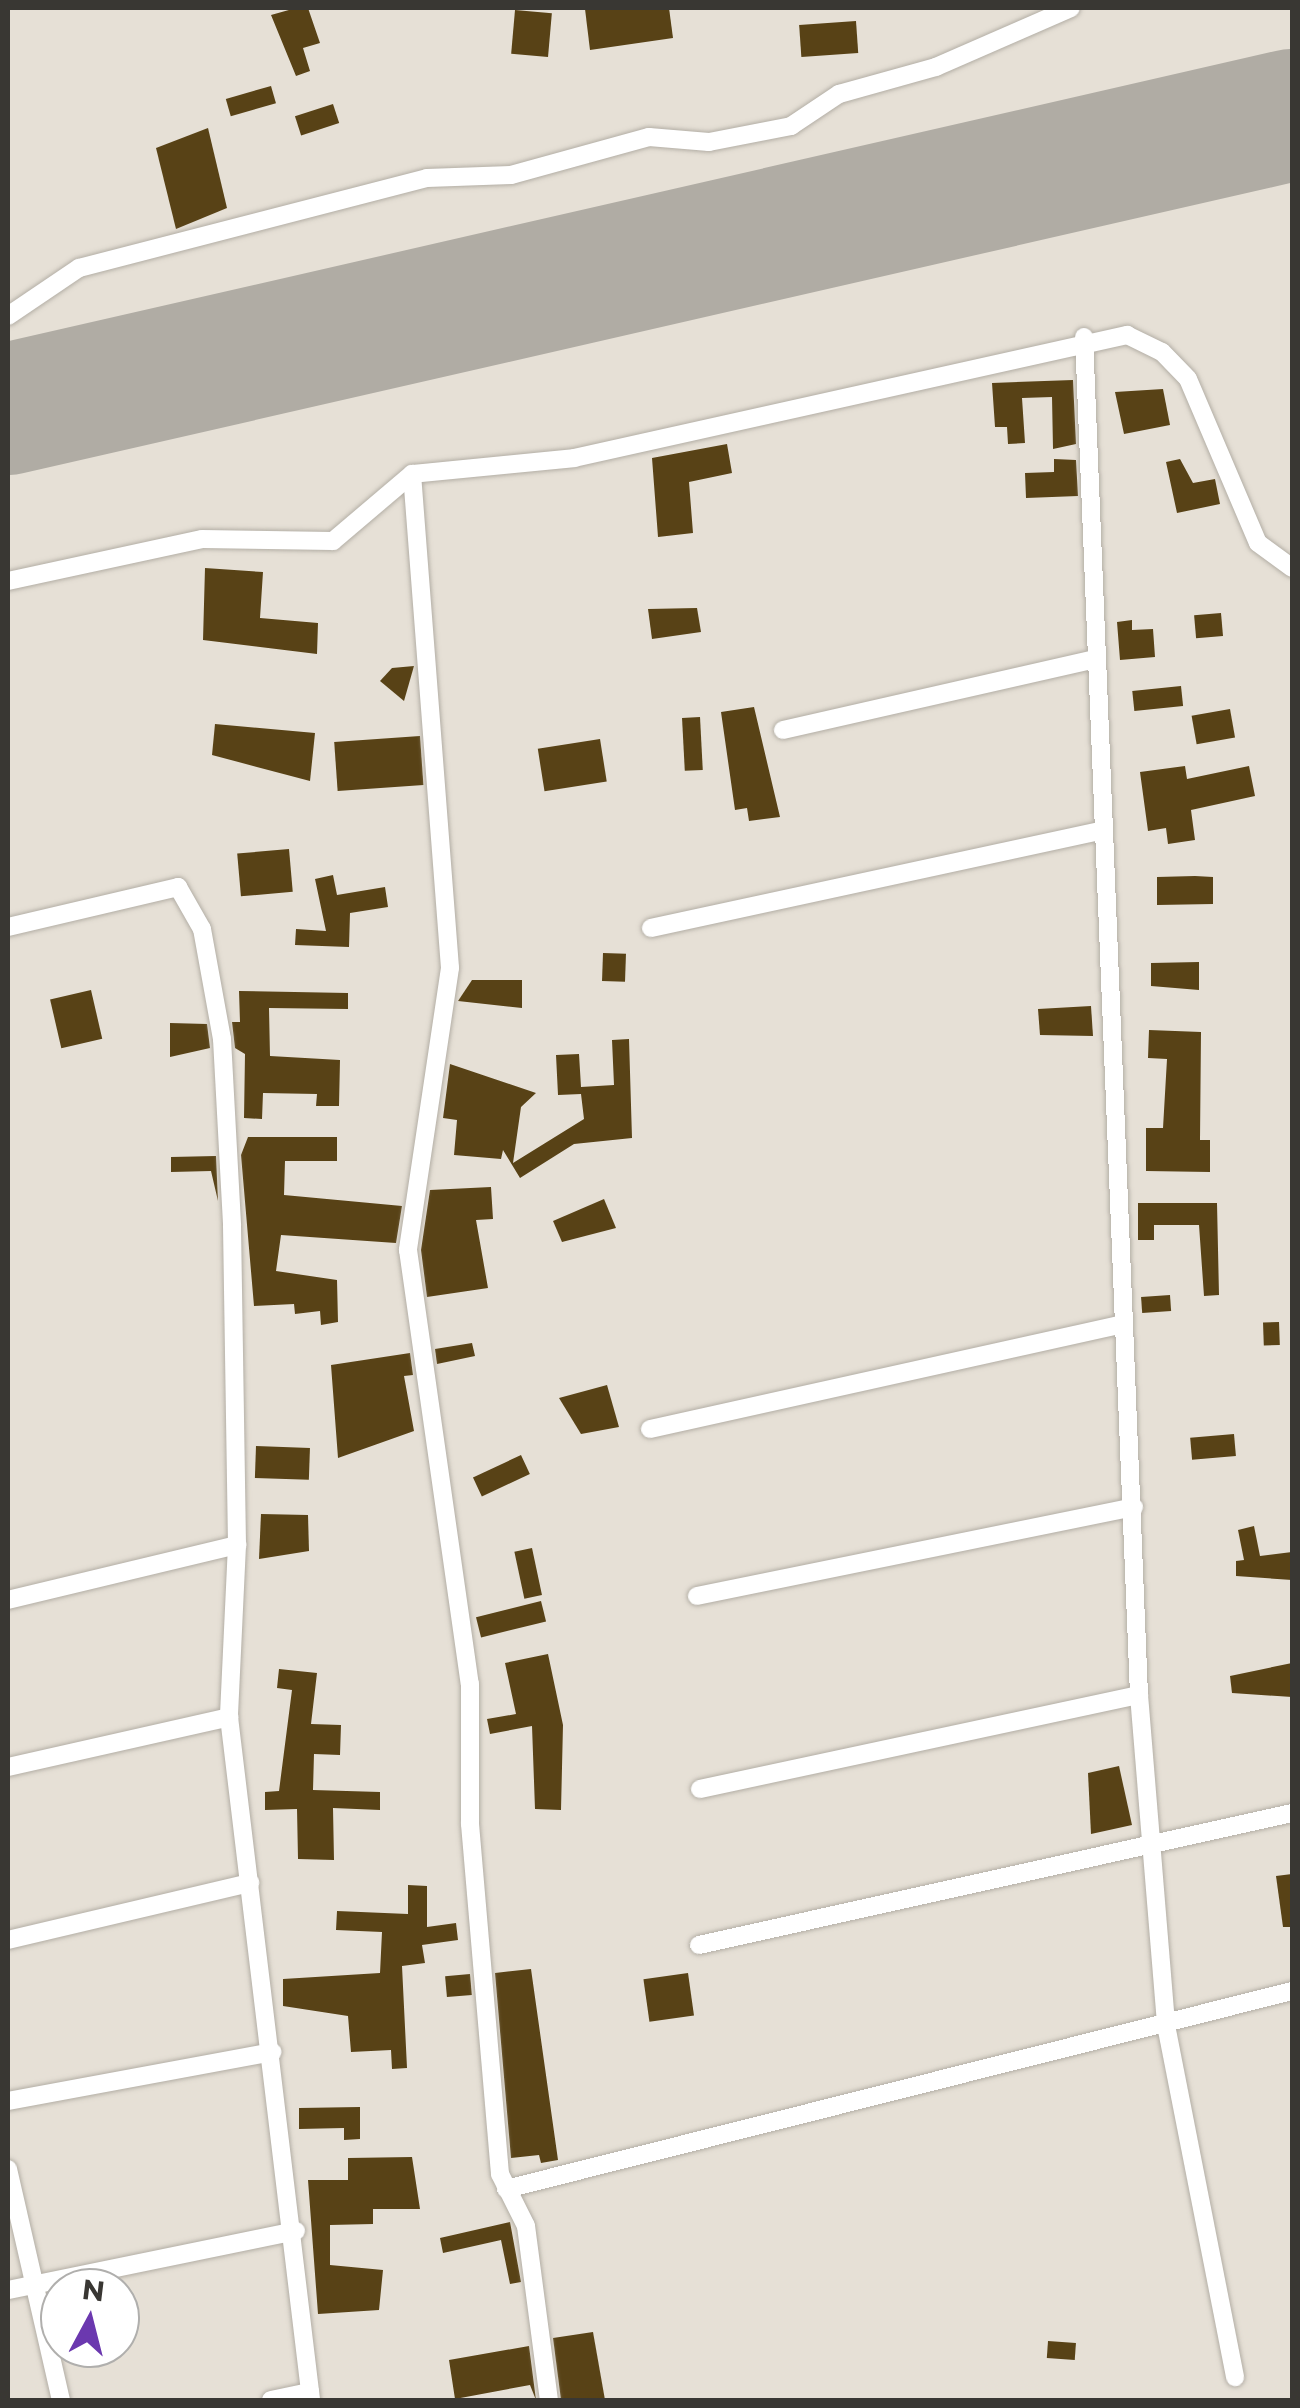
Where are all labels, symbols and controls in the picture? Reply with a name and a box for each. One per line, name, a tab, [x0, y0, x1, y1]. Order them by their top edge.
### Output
north arrow	[40, 2268, 140, 2368]
text: N	[80, 2272, 107, 2308]

